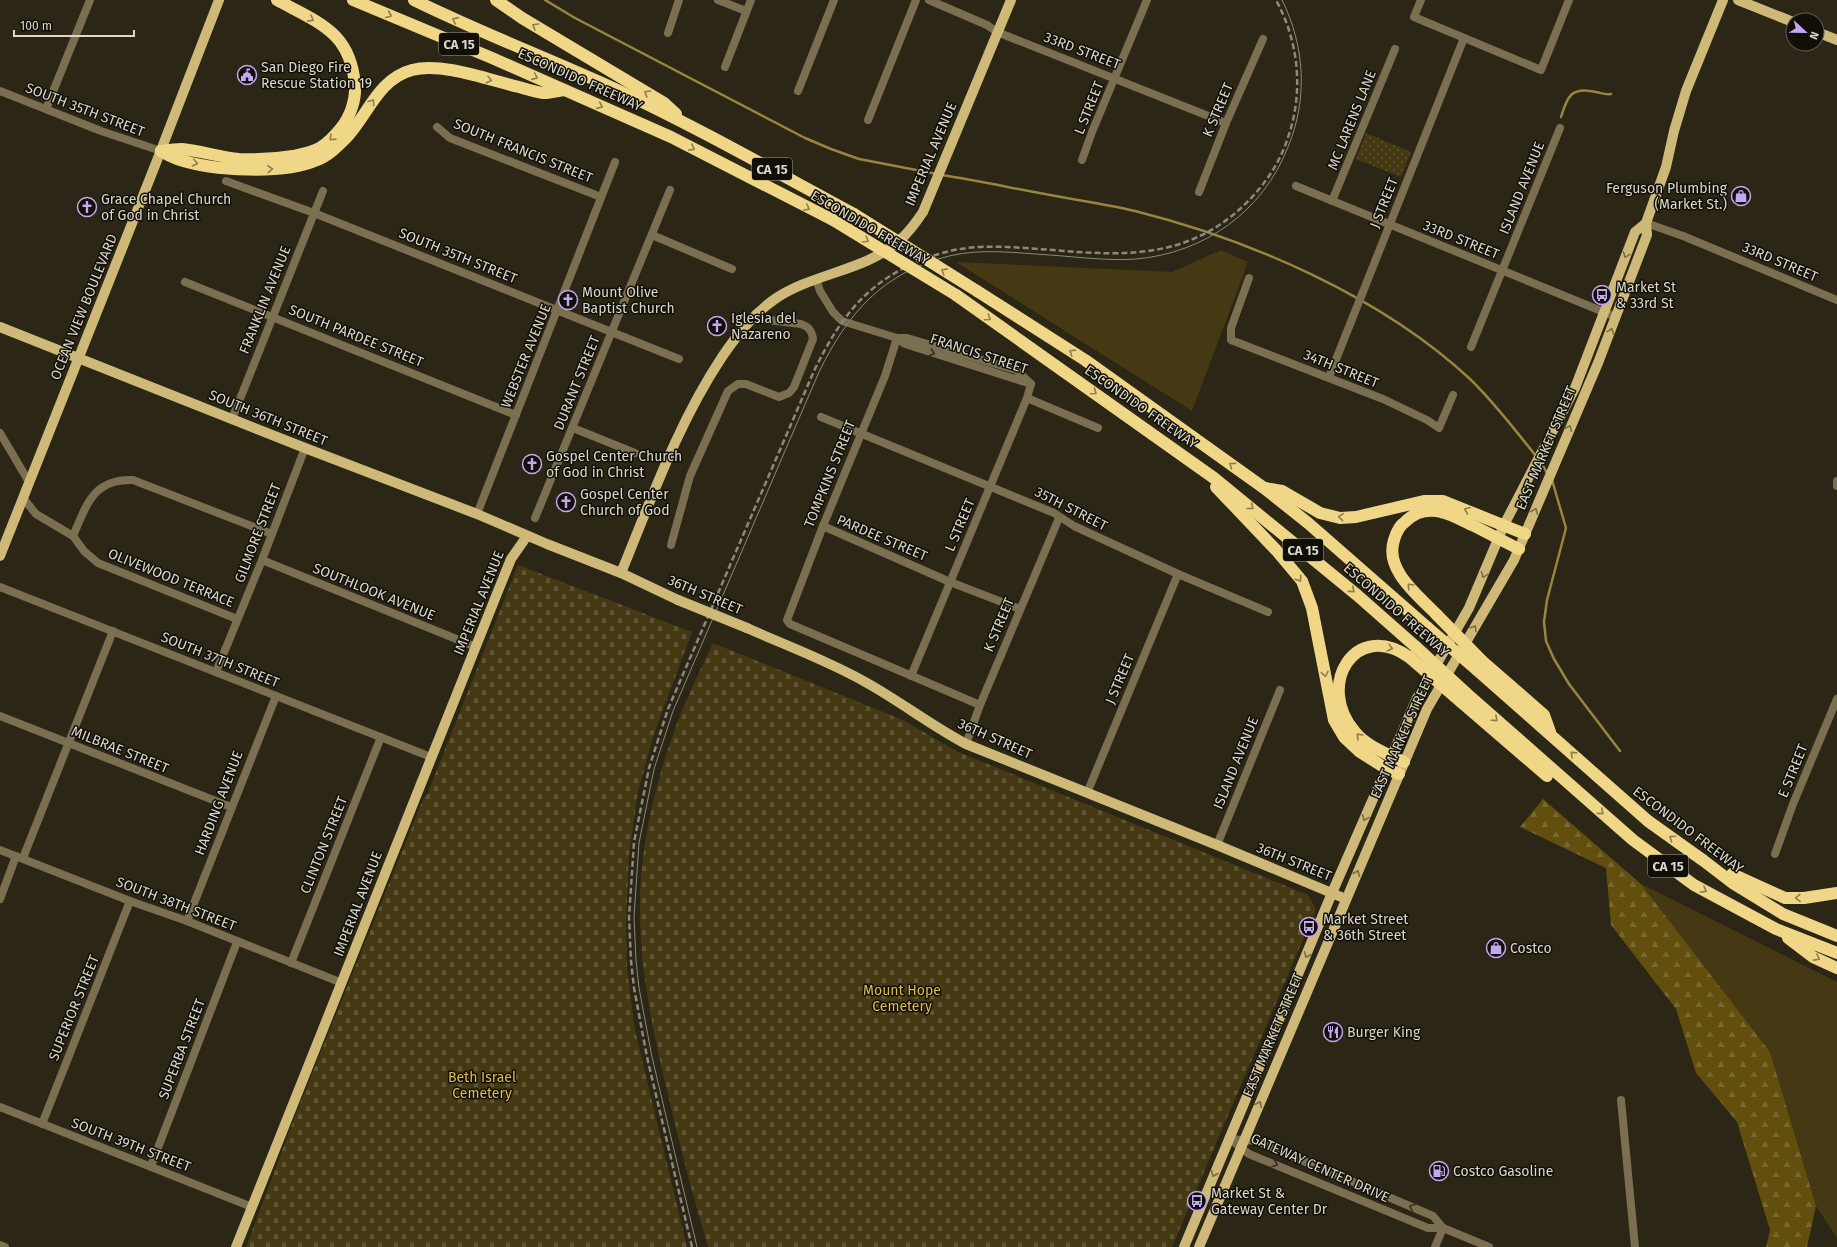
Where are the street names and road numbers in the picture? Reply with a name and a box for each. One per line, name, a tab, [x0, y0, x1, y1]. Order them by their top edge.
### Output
street label: 33RD STREET	[1041, 29, 1123, 74]
road number: CA 15	[439, 33, 479, 55]
street label: ESCONDIDO FREEWAY	[515, 45, 645, 115]
street label: MC LARENS LANE	[1324, 68, 1380, 172]
street label: L STREET	[1071, 78, 1108, 137]
street label: SOUTH 35TH STREET	[23, 79, 148, 141]
street label: K STREET	[1199, 80, 1237, 140]
street label: IMPERIAL AVENUE	[901, 99, 961, 209]
street label: SOUTH FRANCIS STREET	[451, 115, 596, 187]
street label: ISLAND AVENUE	[1496, 139, 1548, 237]
road number: CA 15	[752, 158, 792, 180]
street label: J STREET	[1366, 174, 1402, 231]
street label: ESCONDIDO FREEWAY	[808, 187, 933, 269]
street label: 33RD STREET	[1421, 217, 1502, 263]
street label: SOUTH 35TH STREET	[396, 224, 520, 288]
street label: OCEAN VIEW BOULEVARD	[47, 231, 121, 383]
street label: 33RD STREET	[1740, 238, 1821, 286]
street label: FRANKLIN AVENUE	[236, 244, 294, 356]
street label: SOUTH PARDEE STREET	[286, 301, 427, 371]
street label: WEBSTER AVENUE	[497, 301, 555, 411]
street label: FRANCIS STREET	[928, 330, 1031, 378]
street label: DURANT STREET	[550, 333, 604, 433]
street label: 34TH STREET	[1301, 346, 1382, 392]
street label: ESCONDIDO FREEWAY	[1081, 362, 1201, 453]
street label: EAST MARKET STREET	[1512, 383, 1580, 513]
street label: SOUTH 36TH STREET	[206, 386, 331, 450]
street label: TOMPKINS STREET	[801, 417, 859, 530]
street label: GILMORE STREET	[231, 480, 285, 585]
street label: 35TH STREET	[1032, 483, 1111, 535]
street label: L STREET	[941, 495, 979, 554]
street label: PARDEE STREET	[834, 511, 931, 565]
road number: CA 15	[1283, 539, 1323, 561]
street label: OLIVEWOOD TERRACE	[105, 545, 237, 611]
street label: IMPERIAL AVENUE	[450, 548, 508, 658]
street label: SOUTHLOOK AVENUE	[310, 560, 438, 624]
street label: ESCONDIDO FREEWAY	[1340, 560, 1452, 661]
street label: 36TH STREET	[665, 572, 746, 619]
street label: K STREET	[980, 595, 1018, 655]
street label: SOUTH 37TH STREET	[158, 629, 282, 692]
street label: J STREET	[1102, 650, 1139, 707]
street label: EAST MARKET STREET	[1367, 672, 1437, 801]
street label: ISLAND AVENUE	[1210, 714, 1262, 812]
street label: 36TH STREET	[955, 715, 1035, 763]
street label: MILBRAE STREET	[69, 723, 172, 778]
street label: E STREET	[1775, 741, 1812, 800]
street label: HARDING AVENUE	[191, 748, 247, 858]
street label: ESCONDIDO FREEWAY	[1629, 783, 1747, 877]
street label: CLINTON STREET	[297, 793, 352, 896]
street label: 36TH STREET	[1254, 839, 1335, 885]
street label: IMPERIAL AVENUE	[330, 849, 386, 959]
road number: CA 15	[1648, 855, 1688, 877]
street label: SOUTH 38TH STREET	[114, 873, 239, 935]
street label: SUPERIOR STREET	[45, 952, 103, 1063]
street label: EAST MARKET STREET	[1239, 970, 1307, 1100]
street label: SUPERBA STREET	[155, 996, 209, 1102]
street label: SOUTH 39TH STREET	[69, 1114, 194, 1176]
street label: GATEWAY CENTER DRIVE	[1248, 1130, 1392, 1206]

